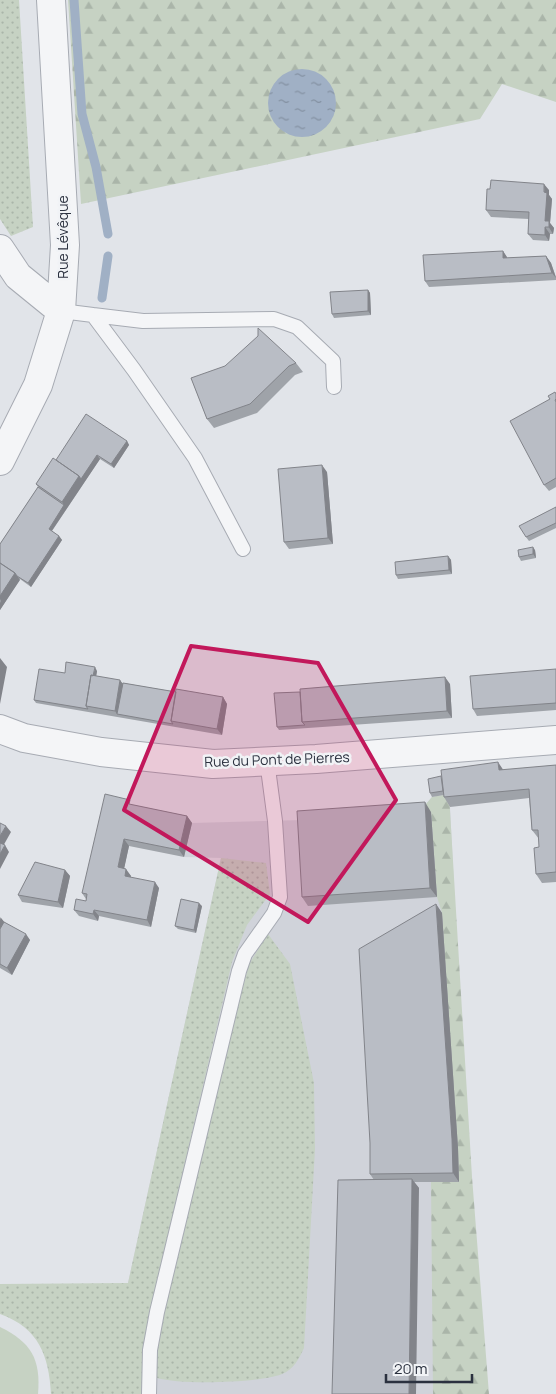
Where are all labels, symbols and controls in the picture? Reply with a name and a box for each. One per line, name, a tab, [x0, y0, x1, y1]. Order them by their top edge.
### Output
street label: Rue Lévêque	[53, 195, 72, 279]
street label: Rue du Pont de Pierres	[204, 747, 350, 771]
scale bar	[386, 1352, 472, 1384]
text: 20 m	[394, 1358, 427, 1379]

